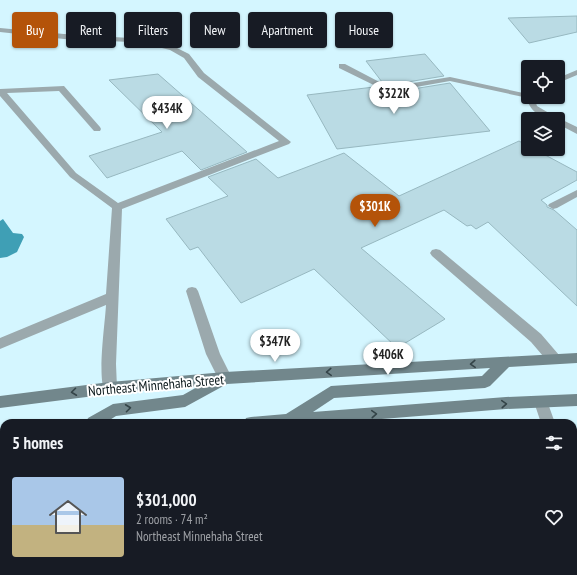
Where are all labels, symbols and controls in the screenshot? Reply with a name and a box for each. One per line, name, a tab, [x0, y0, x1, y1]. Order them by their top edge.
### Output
chip: Buy	[12, 12, 58, 48]
chip: Rent	[66, 12, 116, 48]
chip: Filters	[124, 12, 182, 48]
chip: New	[190, 12, 240, 48]
chip: Apartment	[248, 12, 327, 48]
chip: House	[335, 12, 393, 48]
map controls	[521, 60, 565, 156]
button: locate	[521, 60, 565, 104]
pin: $322K	[366, 81, 422, 115]
text: $322K	[378, 85, 410, 102]
pin: $434K	[139, 96, 195, 130]
text: $434K	[151, 100, 183, 117]
button: layers	[521, 112, 565, 156]
pin: $301K	[347, 194, 403, 228]
text: $301K	[359, 198, 391, 215]
pin: $347K	[247, 329, 303, 363]
text: $347K	[259, 333, 291, 350]
pin: $406K	[360, 342, 416, 376]
text: $406K	[372, 346, 404, 363]
one-way arrow	[470, 359, 476, 368]
one-way arrow	[326, 368, 332, 377]
street label: Northeast Minnehaha Street	[87, 370, 225, 400]
one-way arrow	[71, 387, 77, 396]
one-way arrow	[501, 399, 507, 408]
one-way arrow	[125, 404, 131, 413]
one-way arrow	[371, 409, 377, 418]
text: 5 homes	[12, 432, 63, 454]
icon: filters	[543, 432, 565, 454]
text: $301,000	[136, 489, 197, 511]
icon: home	[44, 493, 92, 541]
icon: heart	[543, 506, 565, 528]
text: 2 rooms · 74 m²	[136, 511, 208, 528]
text: Northeast Minnehaha Street	[136, 528, 262, 545]

